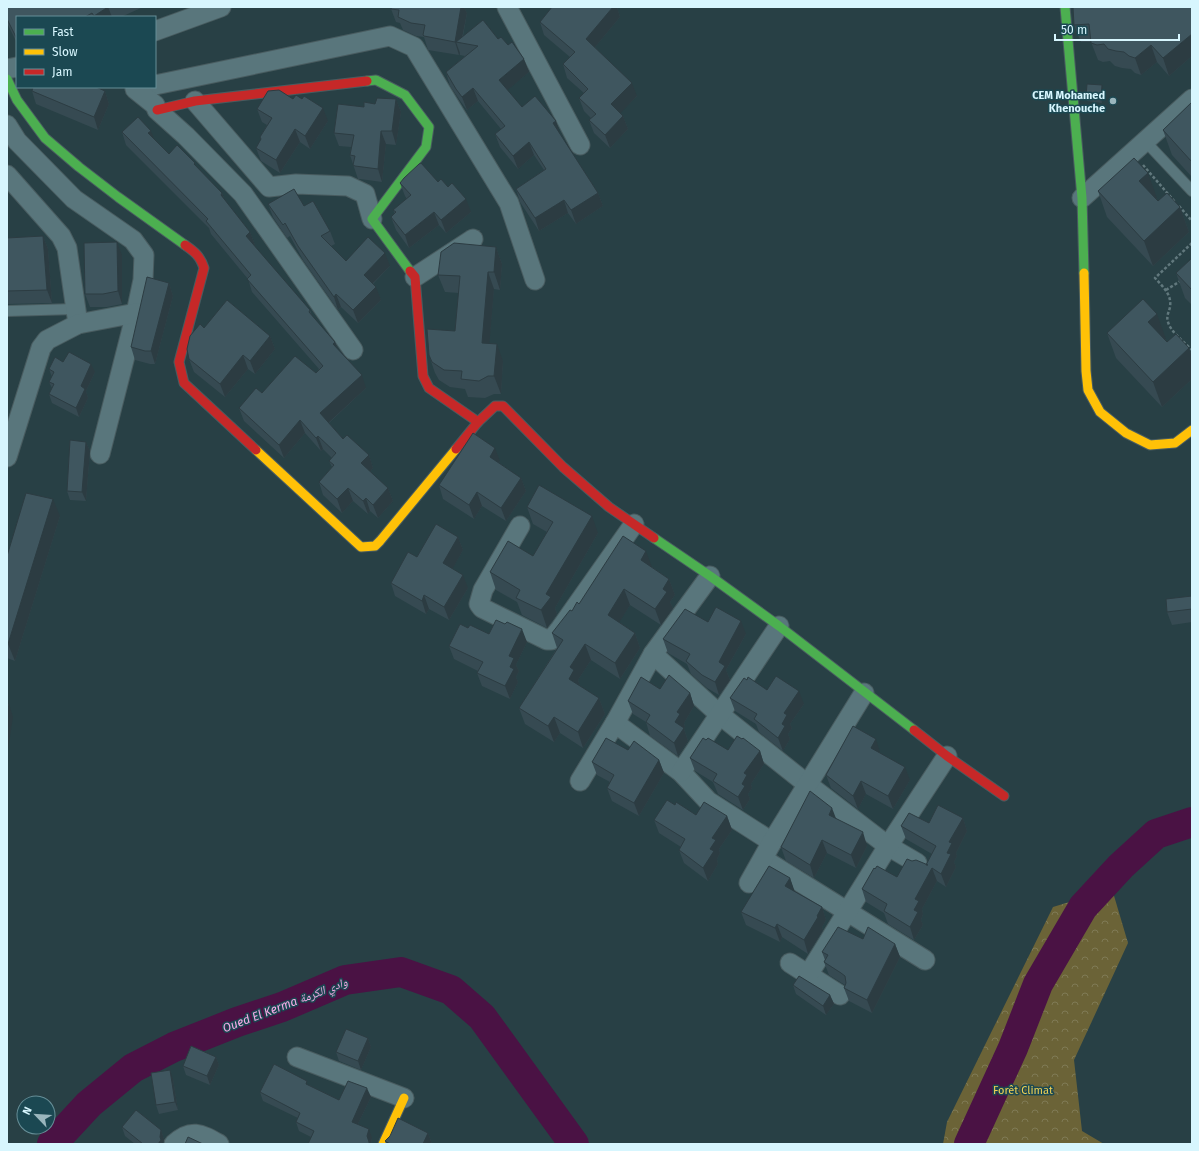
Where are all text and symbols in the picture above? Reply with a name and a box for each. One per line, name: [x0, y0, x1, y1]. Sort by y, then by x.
legend: [16, 16, 156, 88]
scale bar: [1055, 16, 1179, 42]
text: 50 m: [1061, 23, 1087, 37]
text: Fast: [52, 25, 74, 39]
text: Slow: [52, 45, 78, 59]
text: Jam: [52, 65, 72, 79]
place label: CEM Mohamed Khenouche: [1032, 89, 1105, 115]
marker: CEM Mohamed Khenouche: [1108, 96, 1118, 106]
water label: Oued El Kerma وادي الكرمة: [221, 975, 351, 1038]
park label: Forêt Climat: [993, 1084, 1053, 1097]
north arrow: [16, 1095, 56, 1135]
text: N: [20, 1105, 35, 1117]

